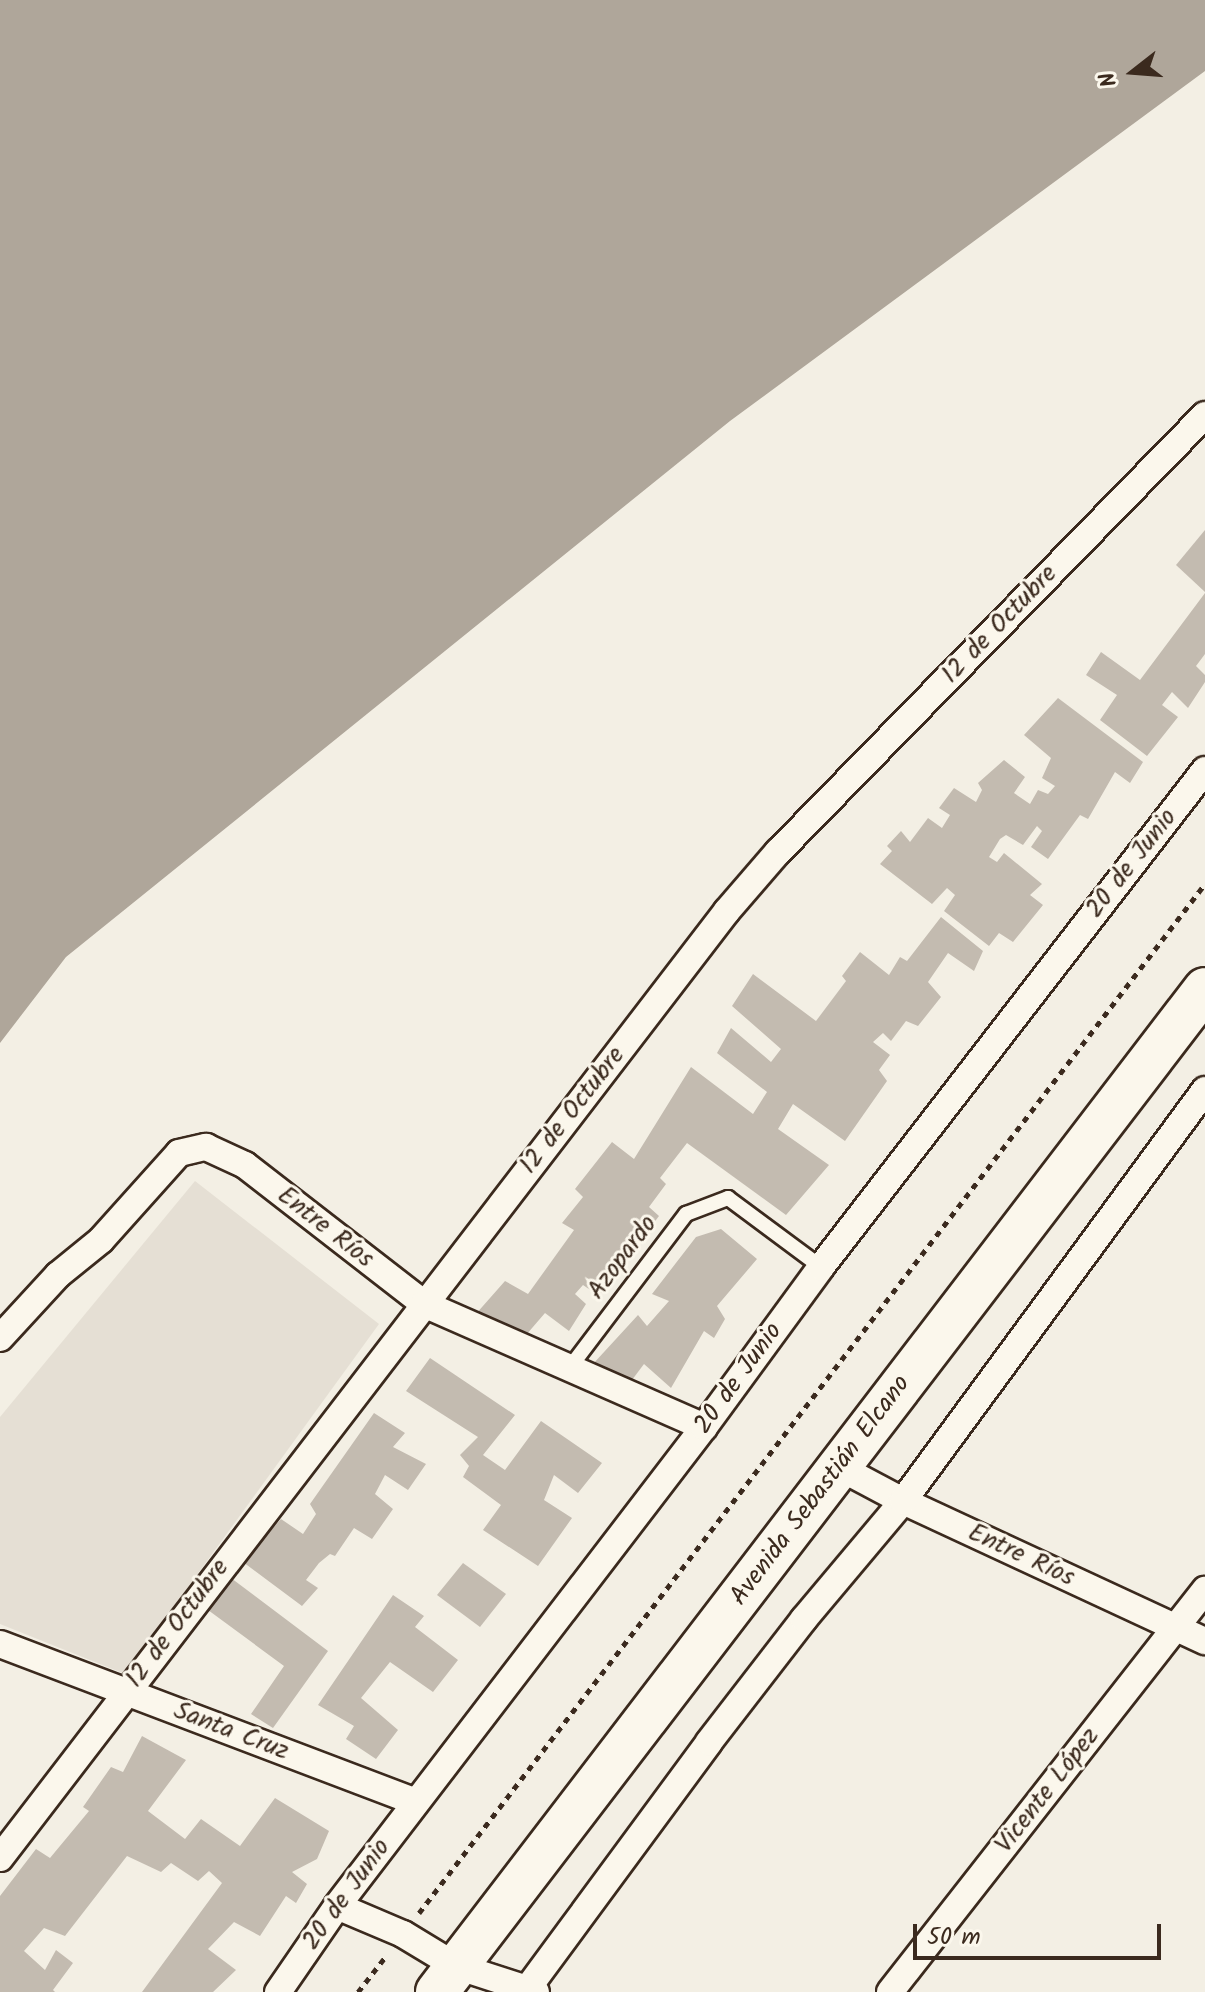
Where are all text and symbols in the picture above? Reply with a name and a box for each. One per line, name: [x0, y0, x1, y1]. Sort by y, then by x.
north arrow: [1093, 32, 1173, 112]
text: N: [1091, 67, 1128, 91]
street label: 12 de Octubre: [936, 559, 1064, 691]
street label: 20 de Junio: [1080, 803, 1184, 925]
street label: 12 de Octubre: [514, 1041, 632, 1181]
street label: Entre Ríos: [270, 1181, 380, 1275]
street label: Azopardo: [581, 1210, 665, 1306]
street label: 20 de Junio: [688, 1317, 790, 1441]
street label: Avenida Sebastián Elcano: [724, 1370, 918, 1612]
street label: Entre Ríos: [963, 1518, 1079, 1594]
street label: 12 de Octubre: [120, 1554, 236, 1694]
street label: Santa Cruz: [169, 1696, 293, 1768]
street label: Vicente López: [989, 1722, 1107, 1860]
street label: 20 de Junio: [296, 1833, 398, 1957]
scale bar: [917, 1908, 1165, 1958]
text: 50 m: [927, 1918, 981, 1957]

